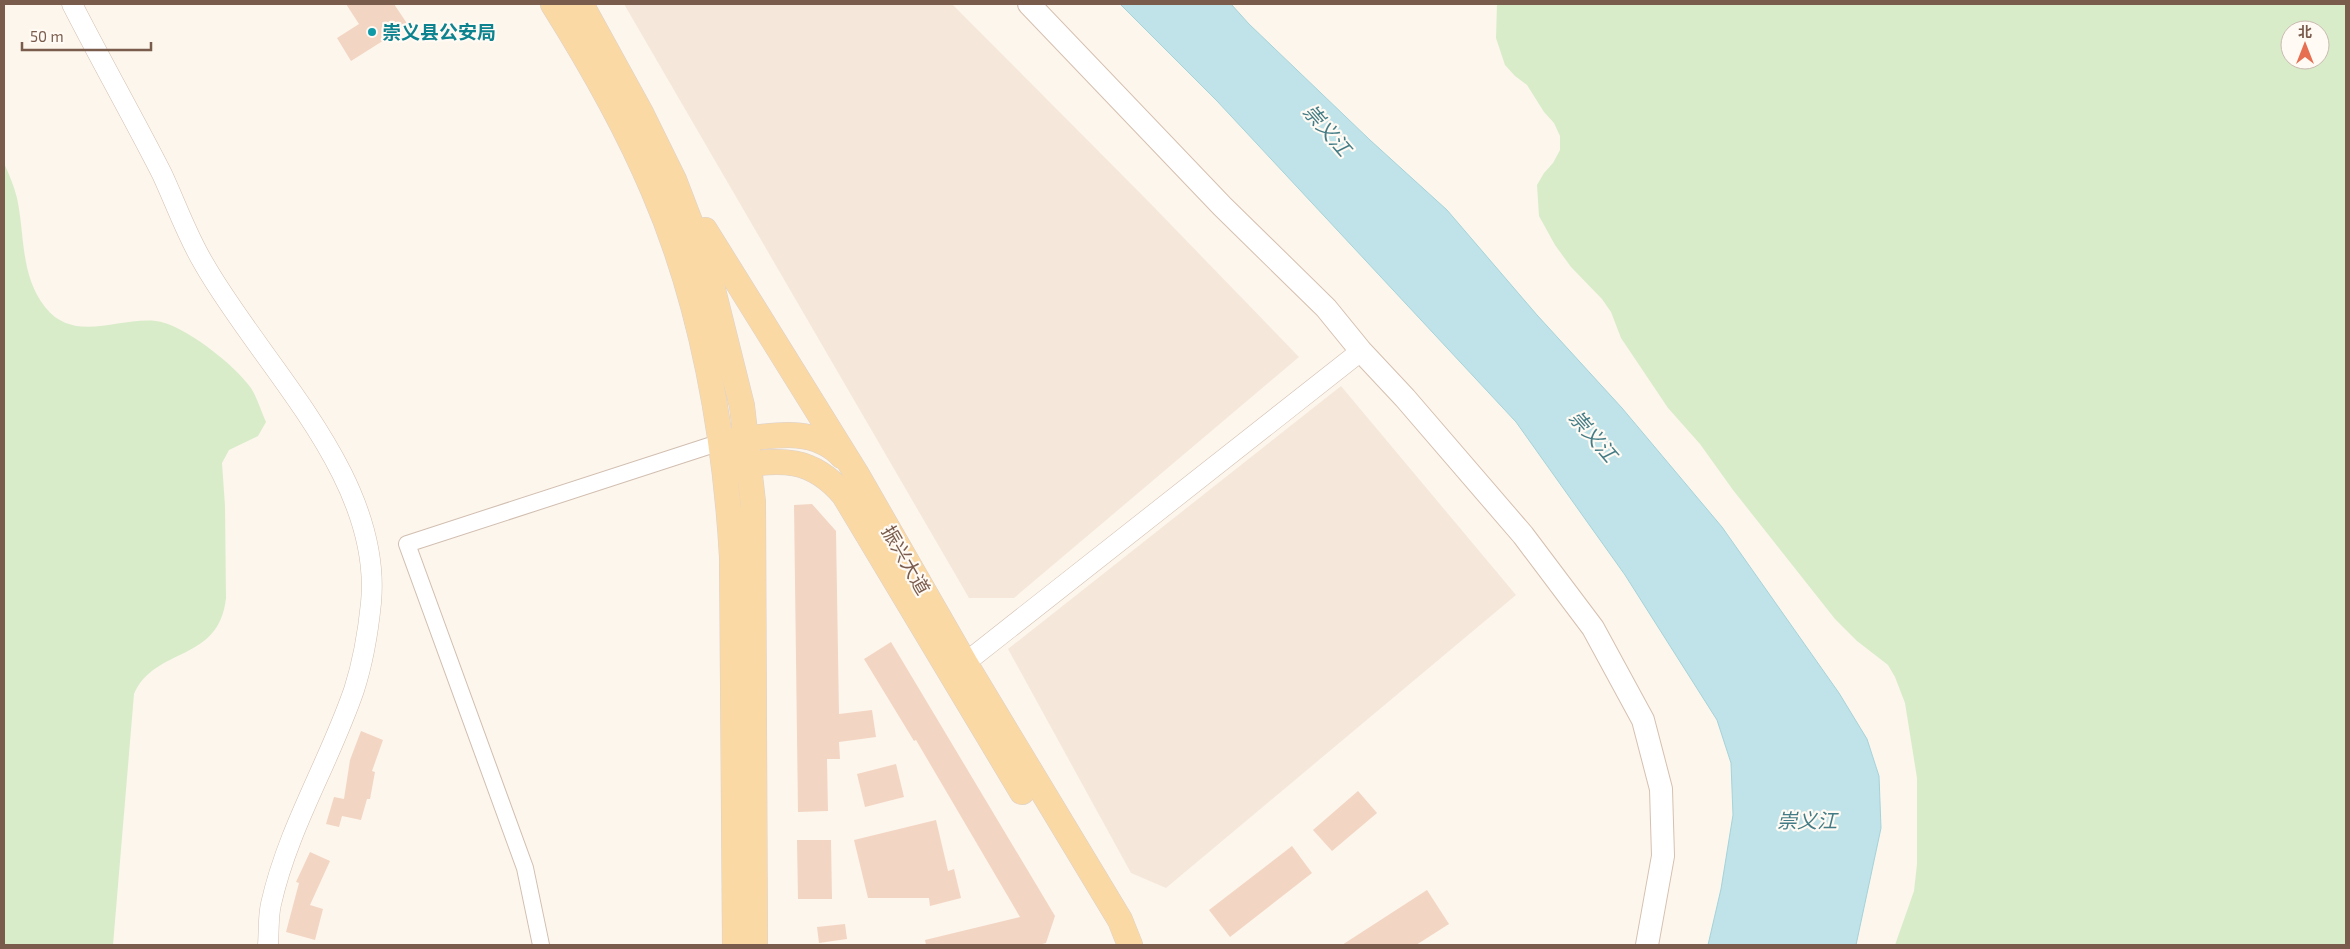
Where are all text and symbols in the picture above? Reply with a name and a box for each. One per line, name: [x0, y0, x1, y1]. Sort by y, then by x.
scale bar: [22, 20, 151, 52]
place label: 崇义县公安局: [382, 20, 496, 43]
north arrow: [2280, 20, 2330, 70]
text: 北: [2298, 23, 2312, 40]
marker: 崇义县公安局: [366, 26, 378, 38]
text: 50 m: [30, 27, 64, 45]
water label: 崇义江: [1299, 99, 1358, 161]
water label: 崇义江: [1565, 405, 1624, 467]
street label: 振兴大道: [877, 521, 935, 598]
water label: 崇义江: [1777, 808, 1839, 832]

